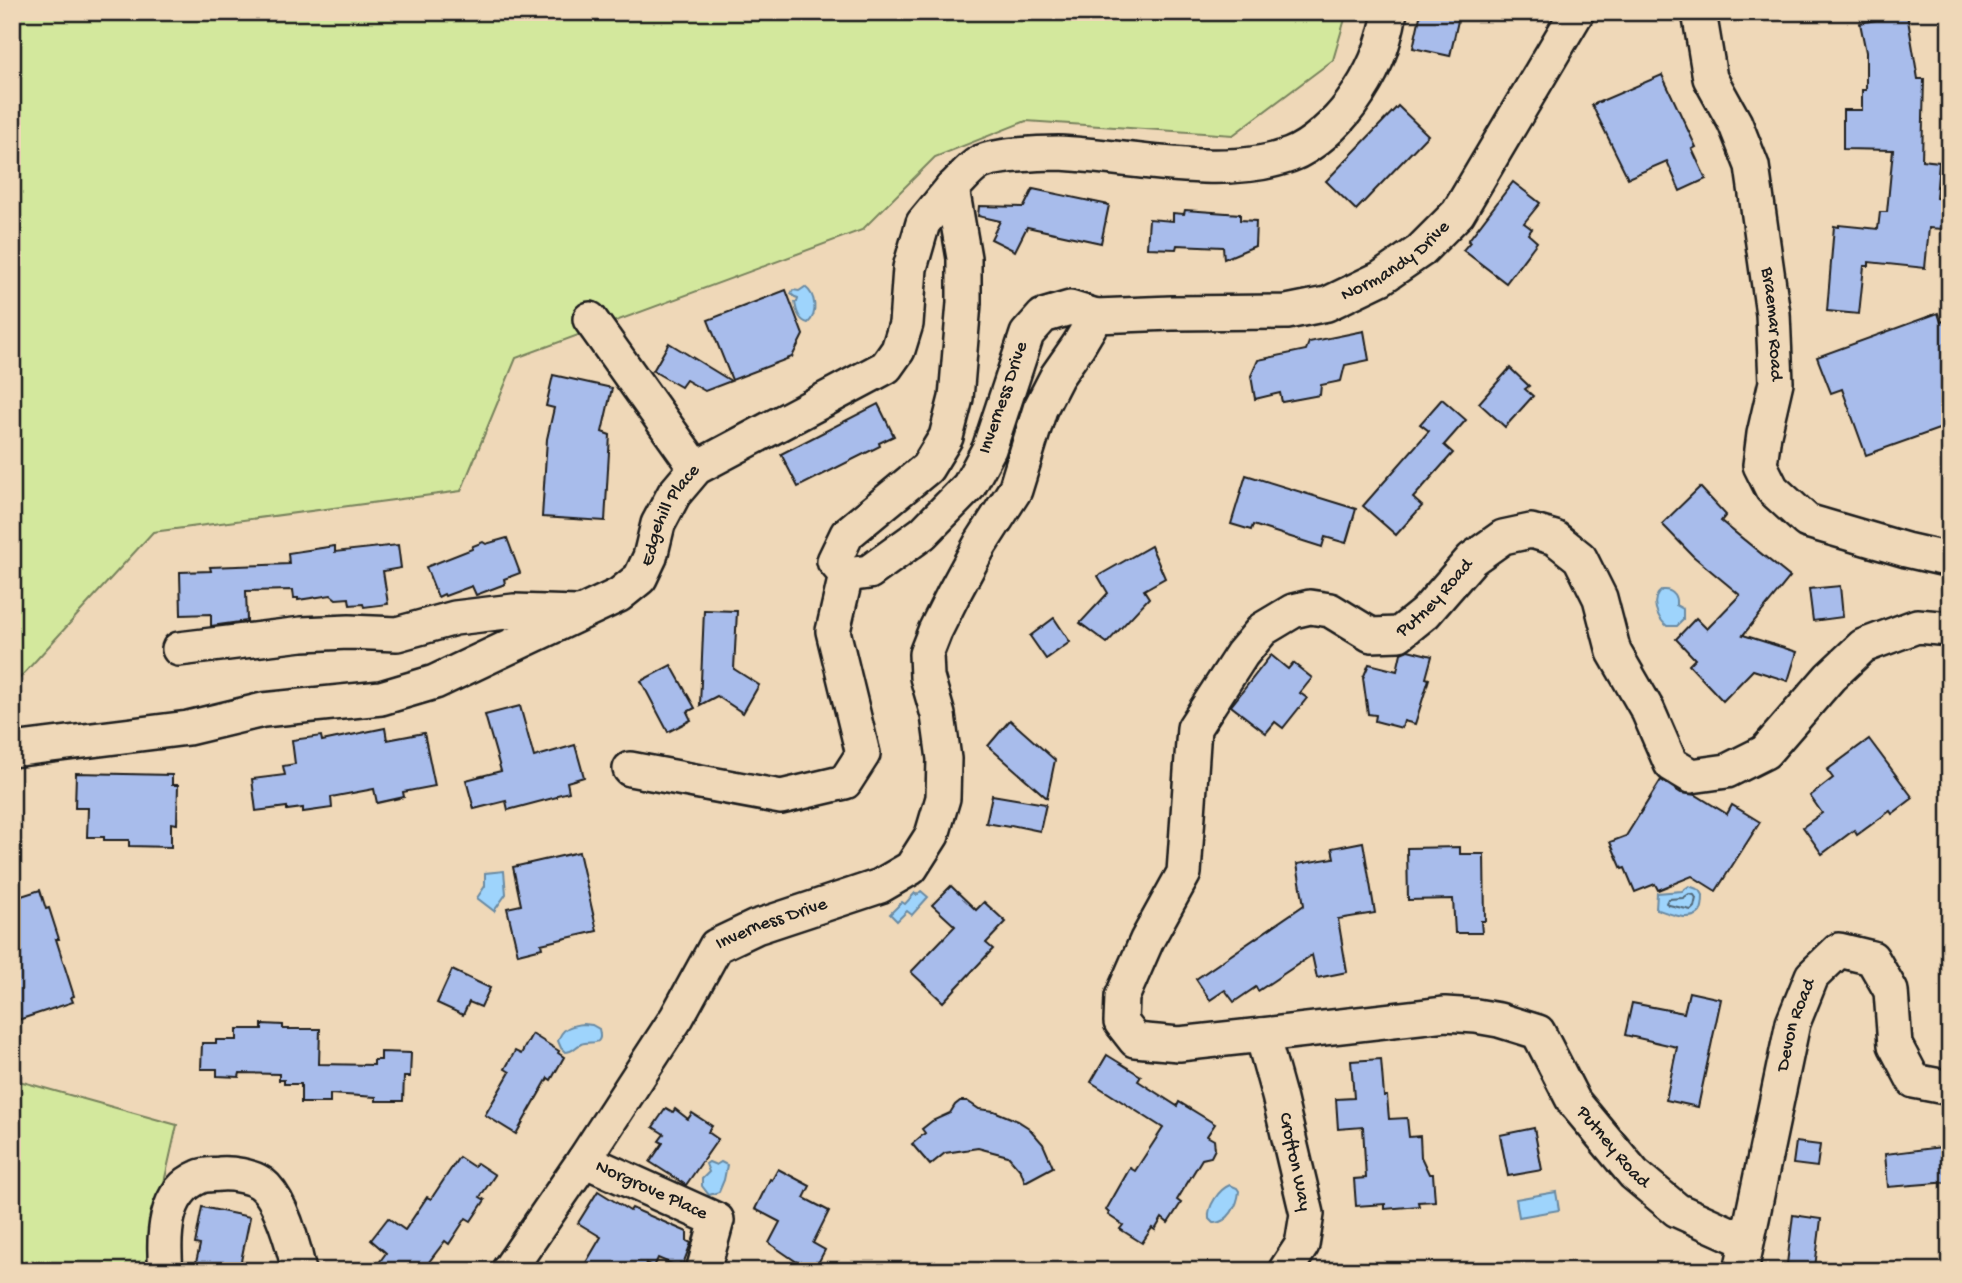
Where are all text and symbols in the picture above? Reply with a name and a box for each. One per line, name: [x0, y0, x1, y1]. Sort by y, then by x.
street label: Normandy Drive: [1337, 216, 1455, 307]
street label: Braemar Road: [1755, 265, 1788, 383]
street label: Inverness Drive: [974, 339, 1034, 457]
street label: Edgehill Place: [636, 460, 705, 570]
street label: Putney Road: [1391, 553, 1480, 644]
street label: Inverness Drive: [712, 893, 830, 956]
street label: Devon Road: [1771, 974, 1822, 1075]
street label: Putney Road: [1570, 1101, 1656, 1195]
street label: Crofton Way: [1272, 1111, 1316, 1214]
street label: Norgrove Place: [592, 1155, 711, 1226]

